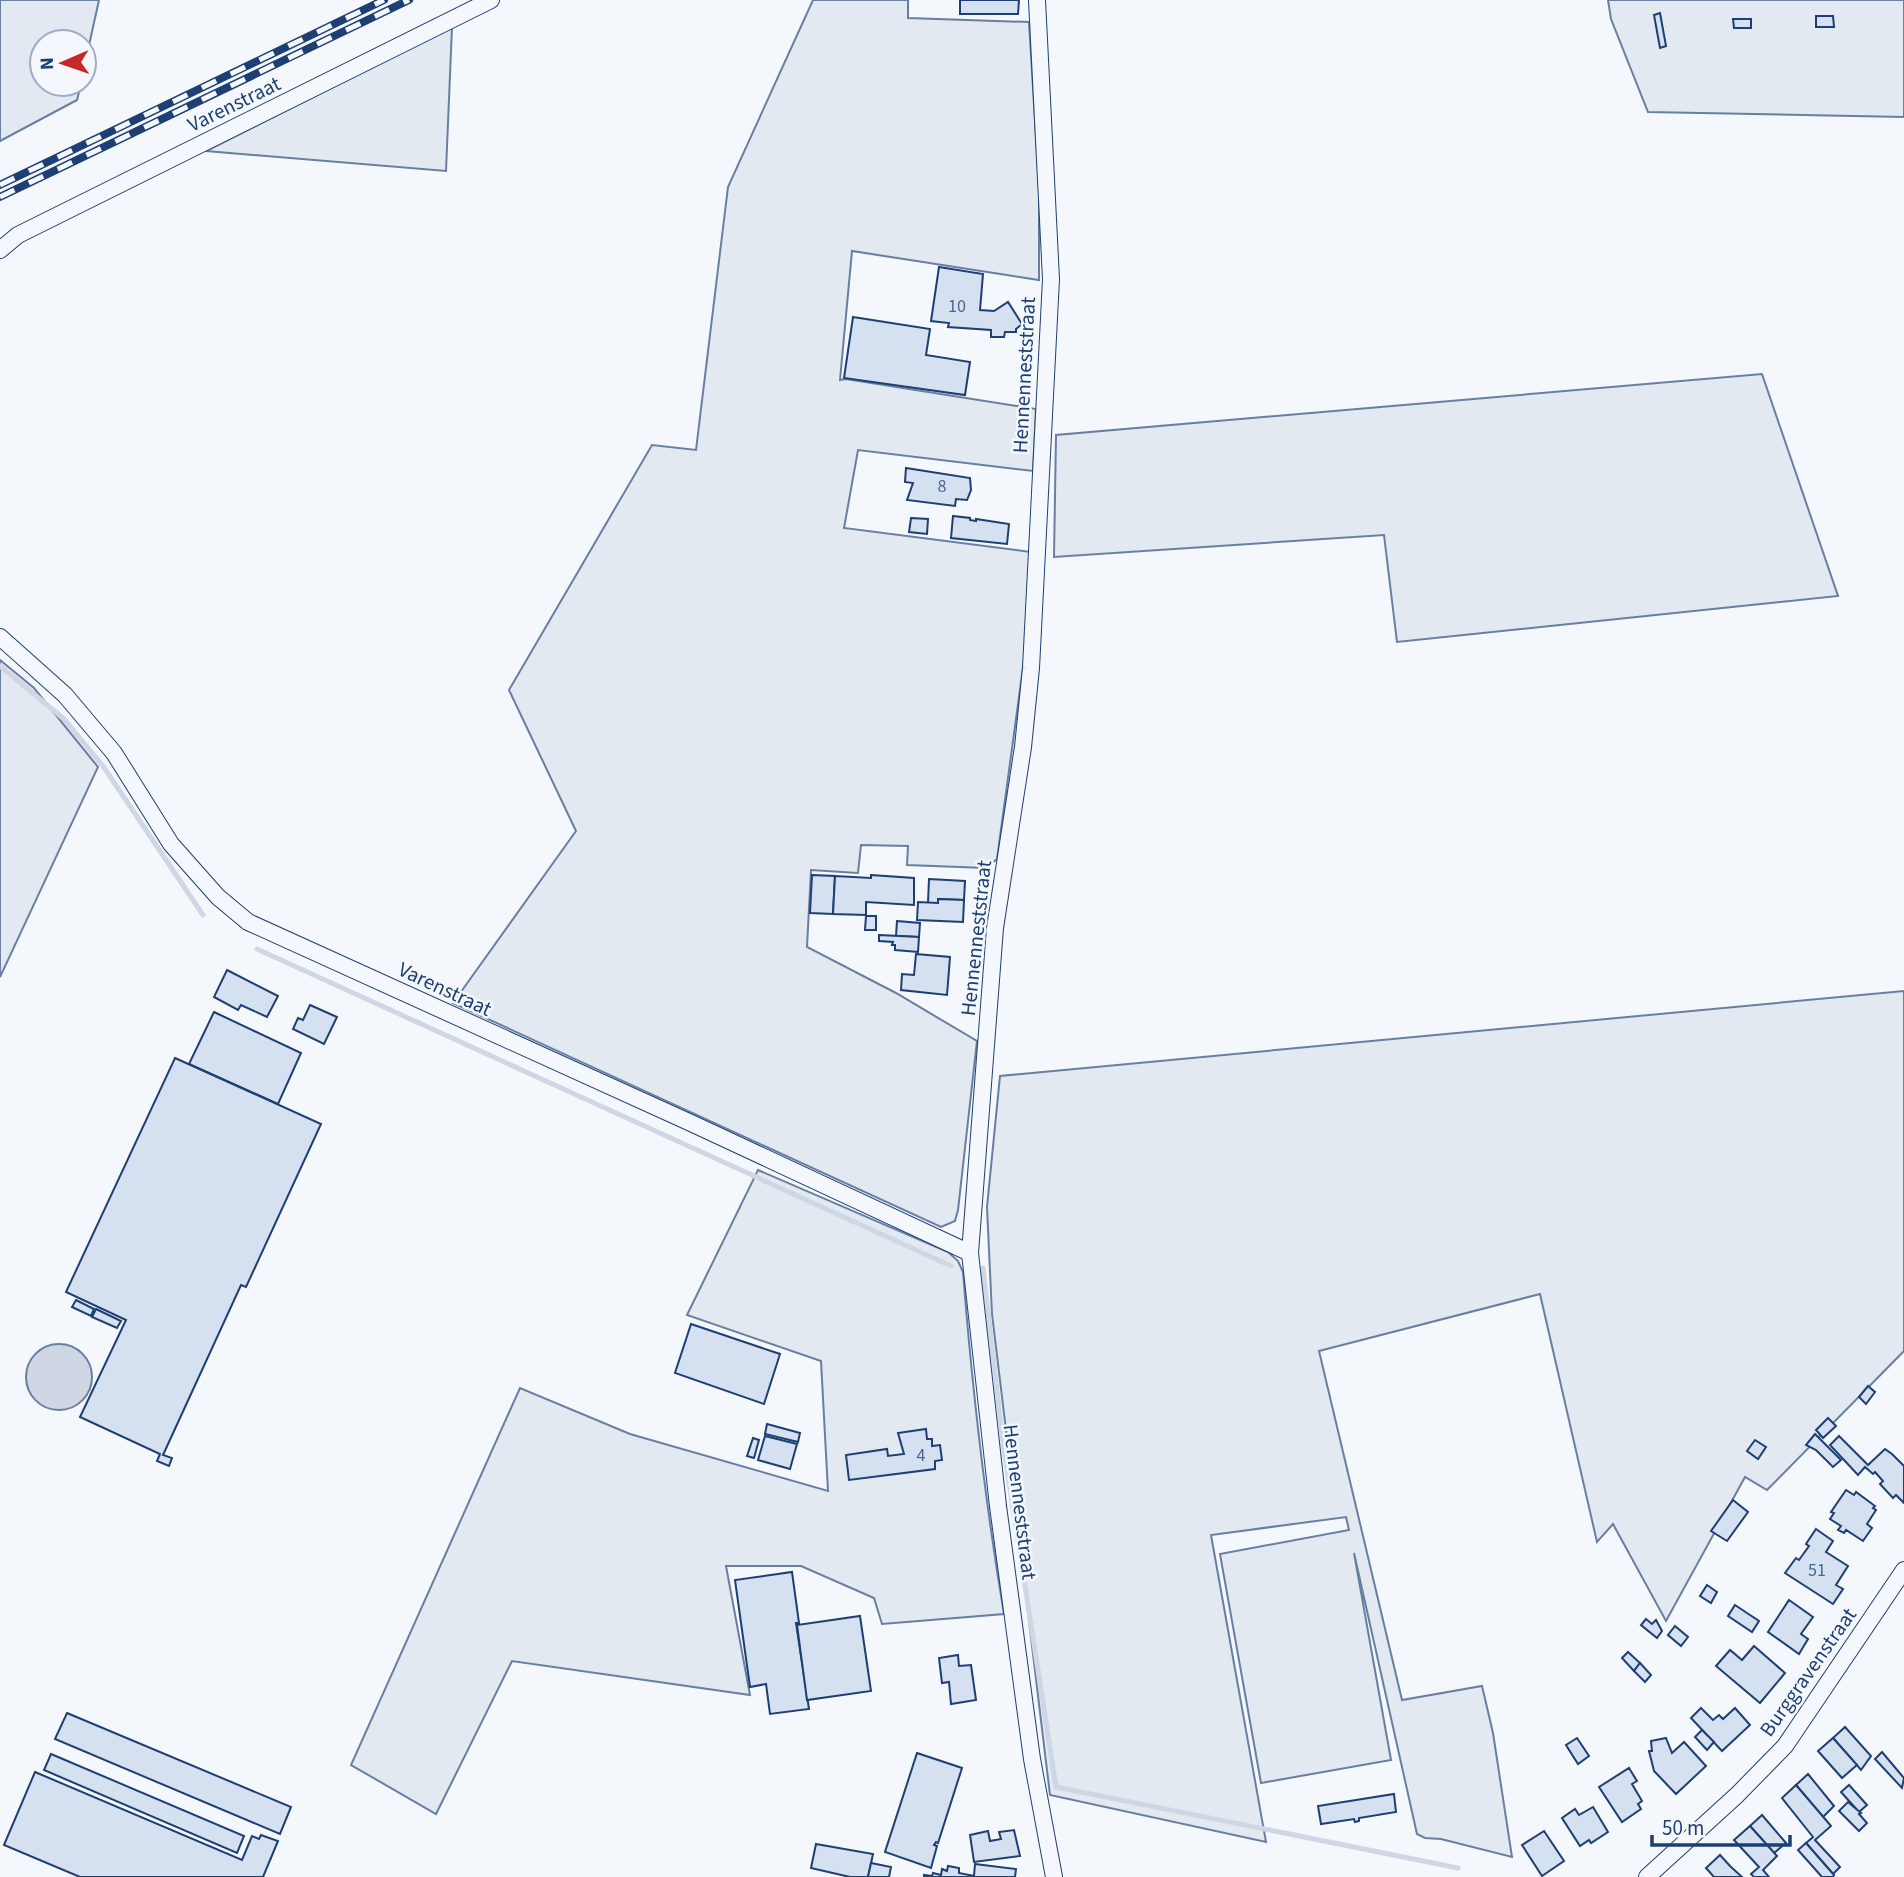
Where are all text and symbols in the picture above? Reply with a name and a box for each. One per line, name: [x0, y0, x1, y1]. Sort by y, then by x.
north arrow: [28, 28, 98, 98]
text: N: [34, 57, 61, 70]
street label: Varenstraat: [182, 69, 286, 139]
house number: 10: [948, 294, 966, 319]
street label: Hennenneststraat: [1005, 296, 1043, 454]
house number: 8: [938, 474, 947, 499]
street label: Hennenneststraat: [953, 859, 999, 1017]
street label: Varenstraat: [393, 954, 497, 1024]
street label: Hennenneststraat: [996, 1423, 1044, 1581]
house number: 4: [917, 1443, 926, 1468]
house number: 51: [1808, 1558, 1826, 1583]
street label: Burggravenstraat: [1752, 1601, 1864, 1743]
scale bar: [1652, 1804, 1790, 1848]
text: 50 m: [1662, 1813, 1704, 1843]

